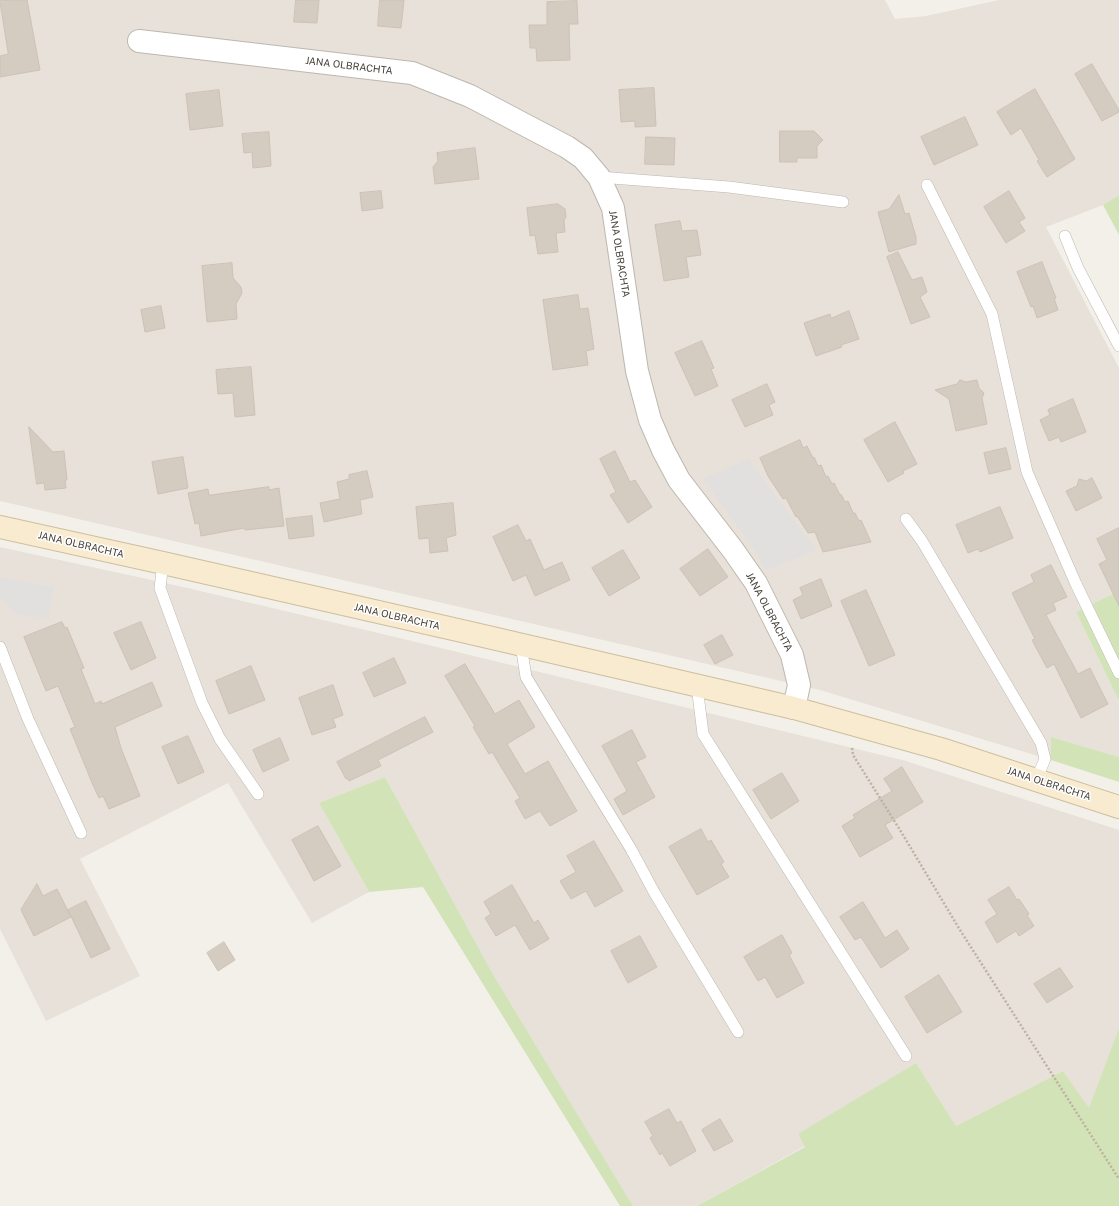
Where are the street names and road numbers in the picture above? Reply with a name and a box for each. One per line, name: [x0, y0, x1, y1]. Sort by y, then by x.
street label: JANA OLBRACHTA: [305, 55, 393, 77]
street label: JANA OLBRACHTA: [606, 210, 632, 298]
street label: JANA OLBRACHTA: [37, 529, 125, 561]
street label: JANA OLBRACHTA: [743, 570, 795, 654]
street label: JANA OLBRACHTA: [353, 601, 441, 633]
street label: JANA OLBRACHTA: [1005, 765, 1093, 803]

